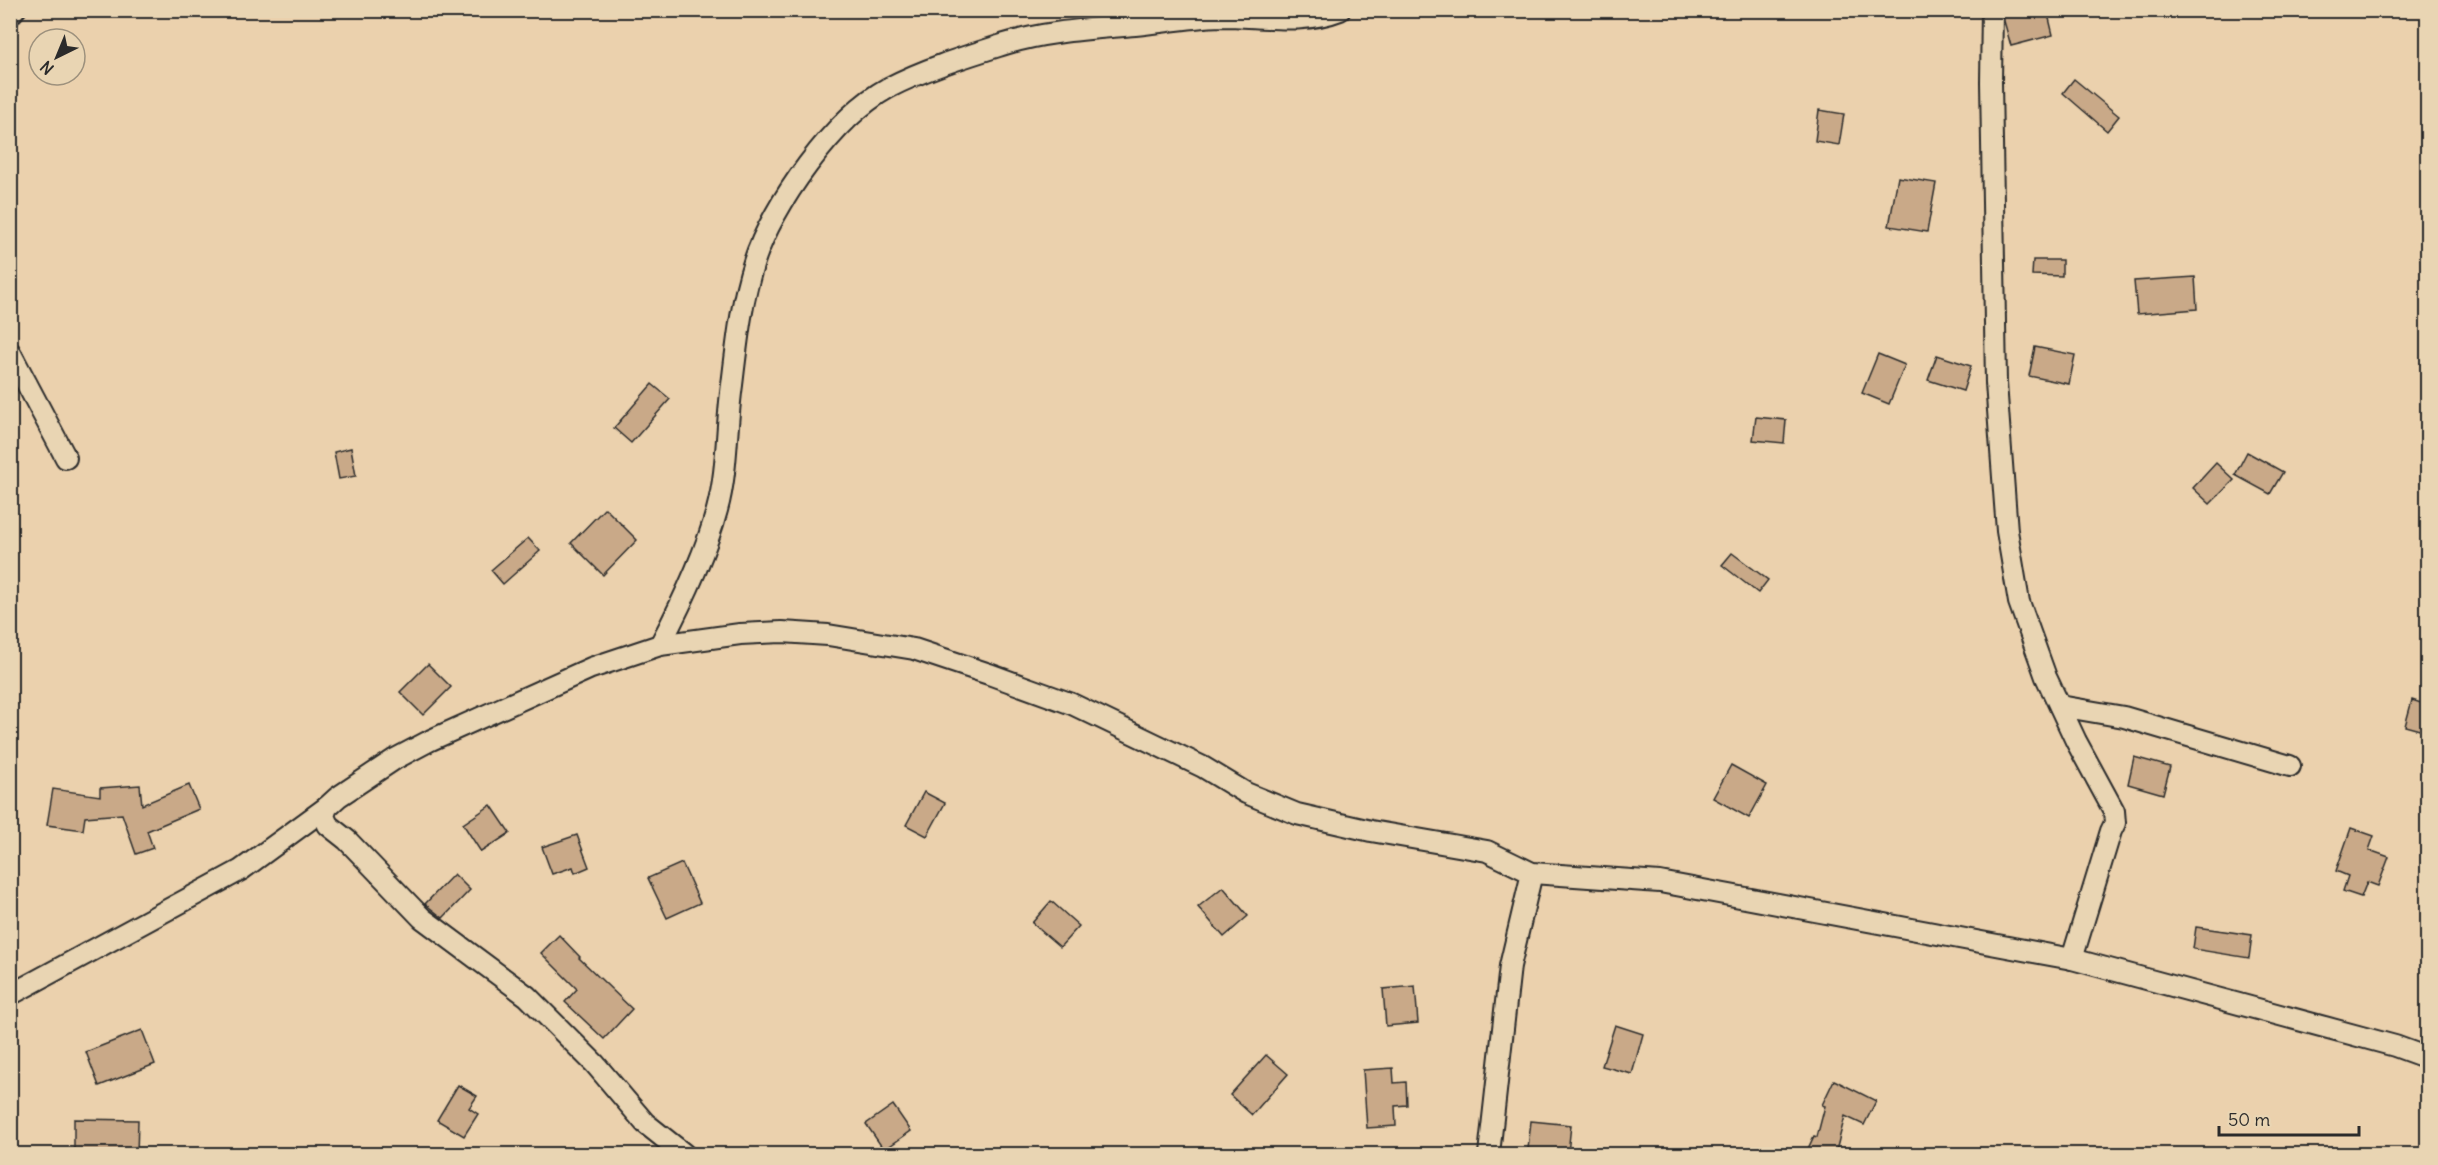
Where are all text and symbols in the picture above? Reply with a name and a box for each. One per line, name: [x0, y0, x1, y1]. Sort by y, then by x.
north arrow: [27, 27, 87, 87]
text: N: [36, 57, 58, 79]
scale bar: [2219, 1099, 2358, 1137]
text: 50 m: [2228, 1108, 2270, 1131]

